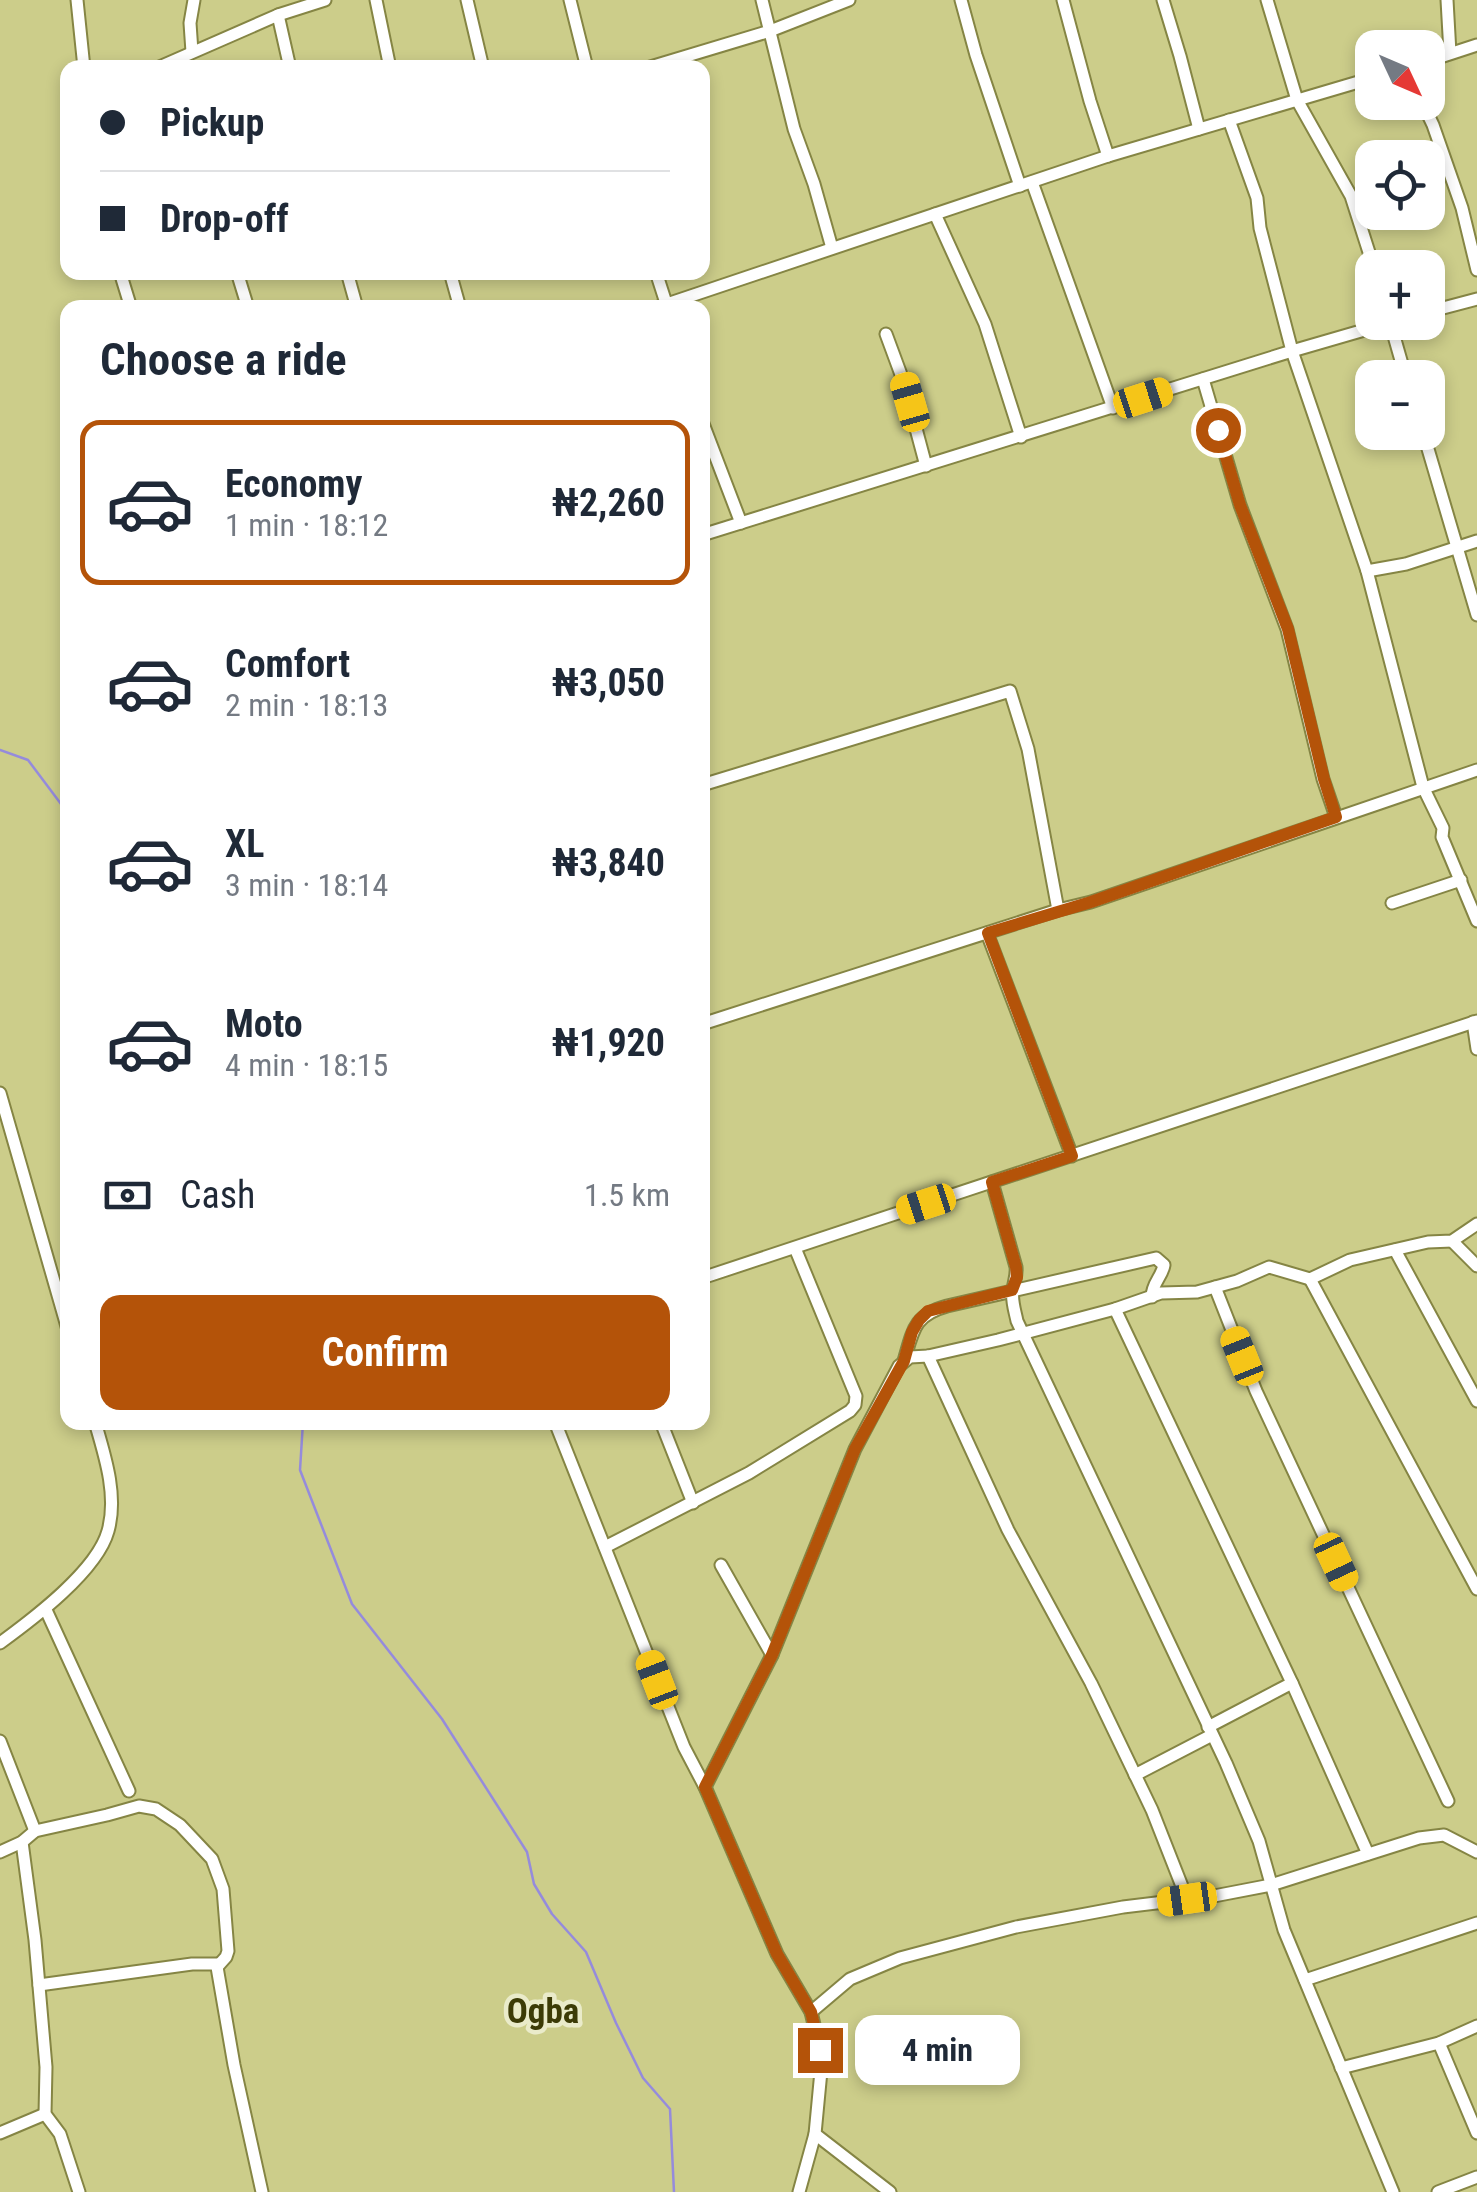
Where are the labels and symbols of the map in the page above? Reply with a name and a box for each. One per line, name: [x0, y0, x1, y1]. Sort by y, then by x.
north arrow: [1355, 30, 1445, 120]
car: [887, 369, 933, 435]
car: [1110, 374, 1176, 422]
route start: [1196, 408, 1241, 453]
car: [893, 1180, 959, 1228]
car: [1217, 1323, 1267, 1389]
car: [1310, 1528, 1362, 1596]
car: [632, 1647, 682, 1713]
car: [1155, 1880, 1219, 1918]
district label: Ogba: [507, 1991, 579, 2032]
callout: 4 min: [855, 2015, 1020, 2085]
route end: [798, 2028, 843, 2073]

